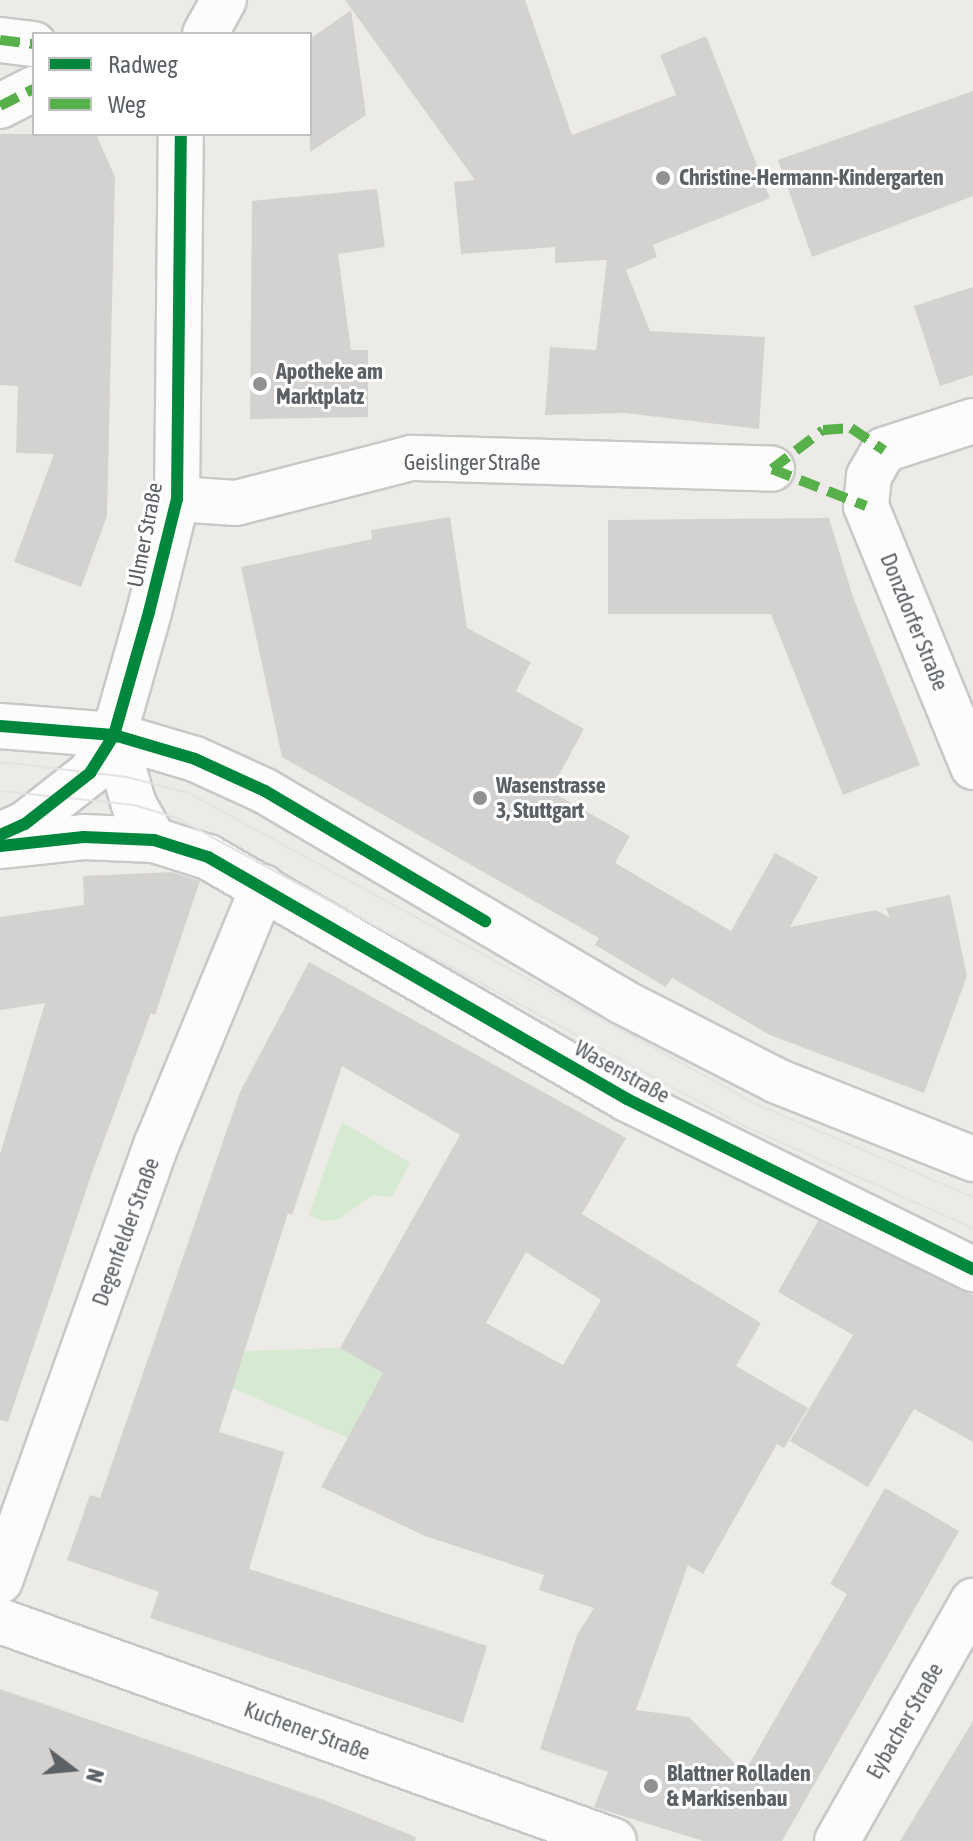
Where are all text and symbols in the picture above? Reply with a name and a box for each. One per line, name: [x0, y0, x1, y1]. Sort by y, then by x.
legend: [32, 32, 312, 136]
text: Radweg: [108, 51, 178, 78]
text: Weg: [108, 91, 146, 118]
place label: Christine-Hermann-Kindergarten: [679, 165, 944, 191]
marker: Christine-Hermann-Kindergarten: [654, 169, 672, 187]
place label: Apotheke am Marktplatz: [276, 358, 383, 410]
marker: Apotheke am Marktplatz: [251, 375, 269, 393]
street label: Geislinger Straße: [404, 450, 540, 476]
street label: Ulmer Straße: [122, 480, 168, 590]
street label: Donzdorfer Straße: [874, 549, 954, 695]
place label: Wasenstrasse 3, Stuttgart: [496, 772, 606, 824]
marker: Wasenstrasse 3, Stuttgart: [471, 789, 489, 807]
street label: Wasenstraße: [570, 1035, 674, 1109]
street label: Degenfelder Straße: [87, 1154, 165, 1310]
street label: Eybacher Straße: [861, 1658, 949, 1784]
street label: Kuchener Straße: [240, 1696, 374, 1766]
north arrow: [32, 1729, 112, 1809]
place label: Blattner Rolladen & Markisenbau: [667, 1760, 811, 1812]
text: N: [81, 1766, 109, 1785]
marker: Blattner Rolladen & Markisenbau: [642, 1777, 660, 1795]

